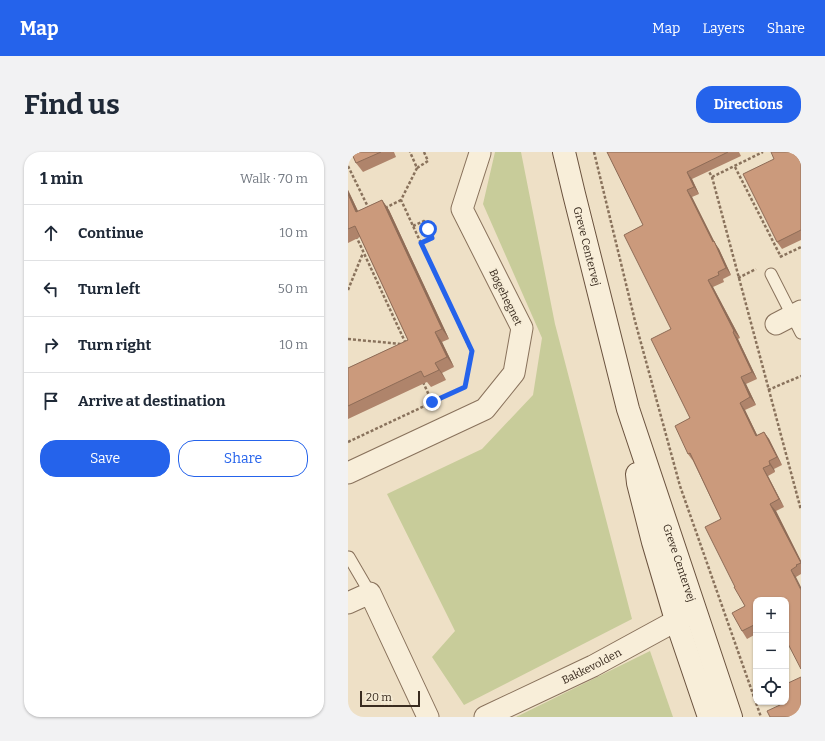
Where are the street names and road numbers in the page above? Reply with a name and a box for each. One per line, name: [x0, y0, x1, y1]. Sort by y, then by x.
street label: Greve Centervej: [570, 205, 603, 287]
street label: Bøgehegnet: [486, 267, 525, 328]
street label: Greve Centervej: [660, 522, 698, 604]
street label: Bakkevolden: [560, 646, 624, 687]

